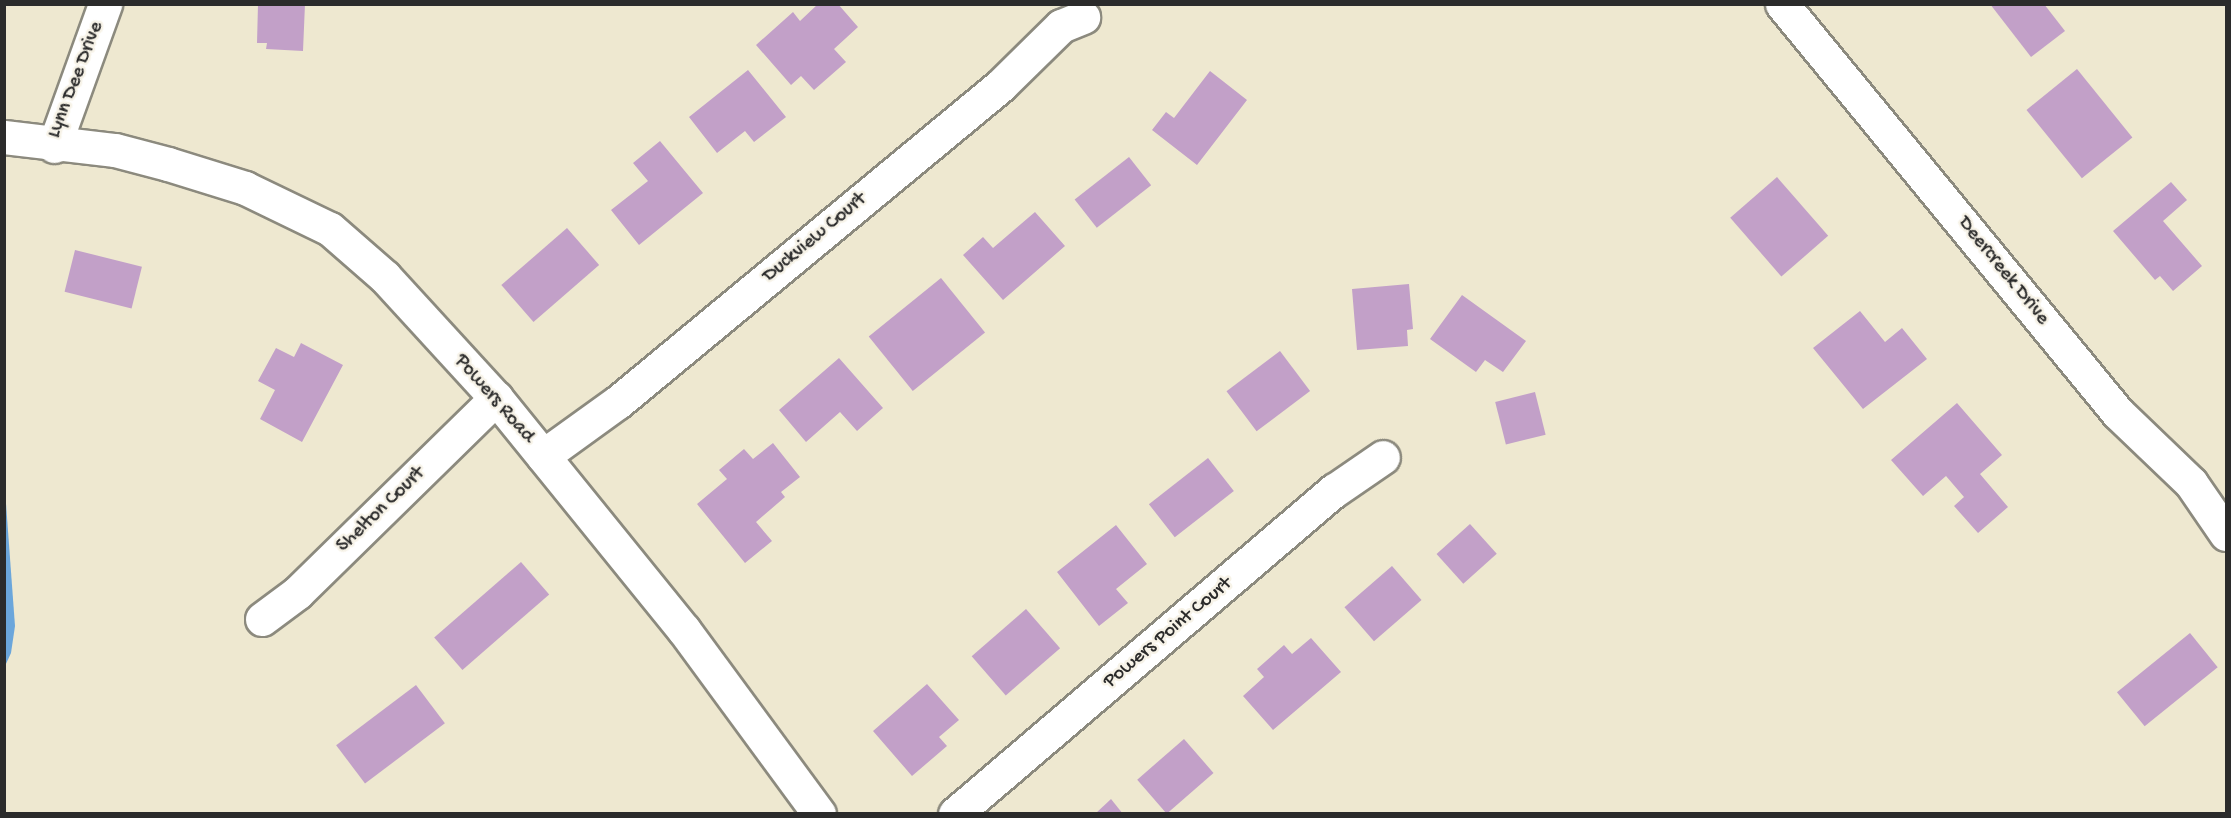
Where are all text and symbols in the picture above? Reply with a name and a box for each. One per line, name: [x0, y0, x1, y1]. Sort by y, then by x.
street label: Lynn Dee Drive: [43, 18, 109, 142]
street label: Duckview Court: [758, 188, 872, 288]
street label: Deercreek Drive: [1952, 212, 2054, 330]
street label: Powers Road: [449, 350, 539, 448]
street label: Shelton Court: [332, 462, 430, 558]
street label: Powers Point Court: [1099, 572, 1237, 694]

